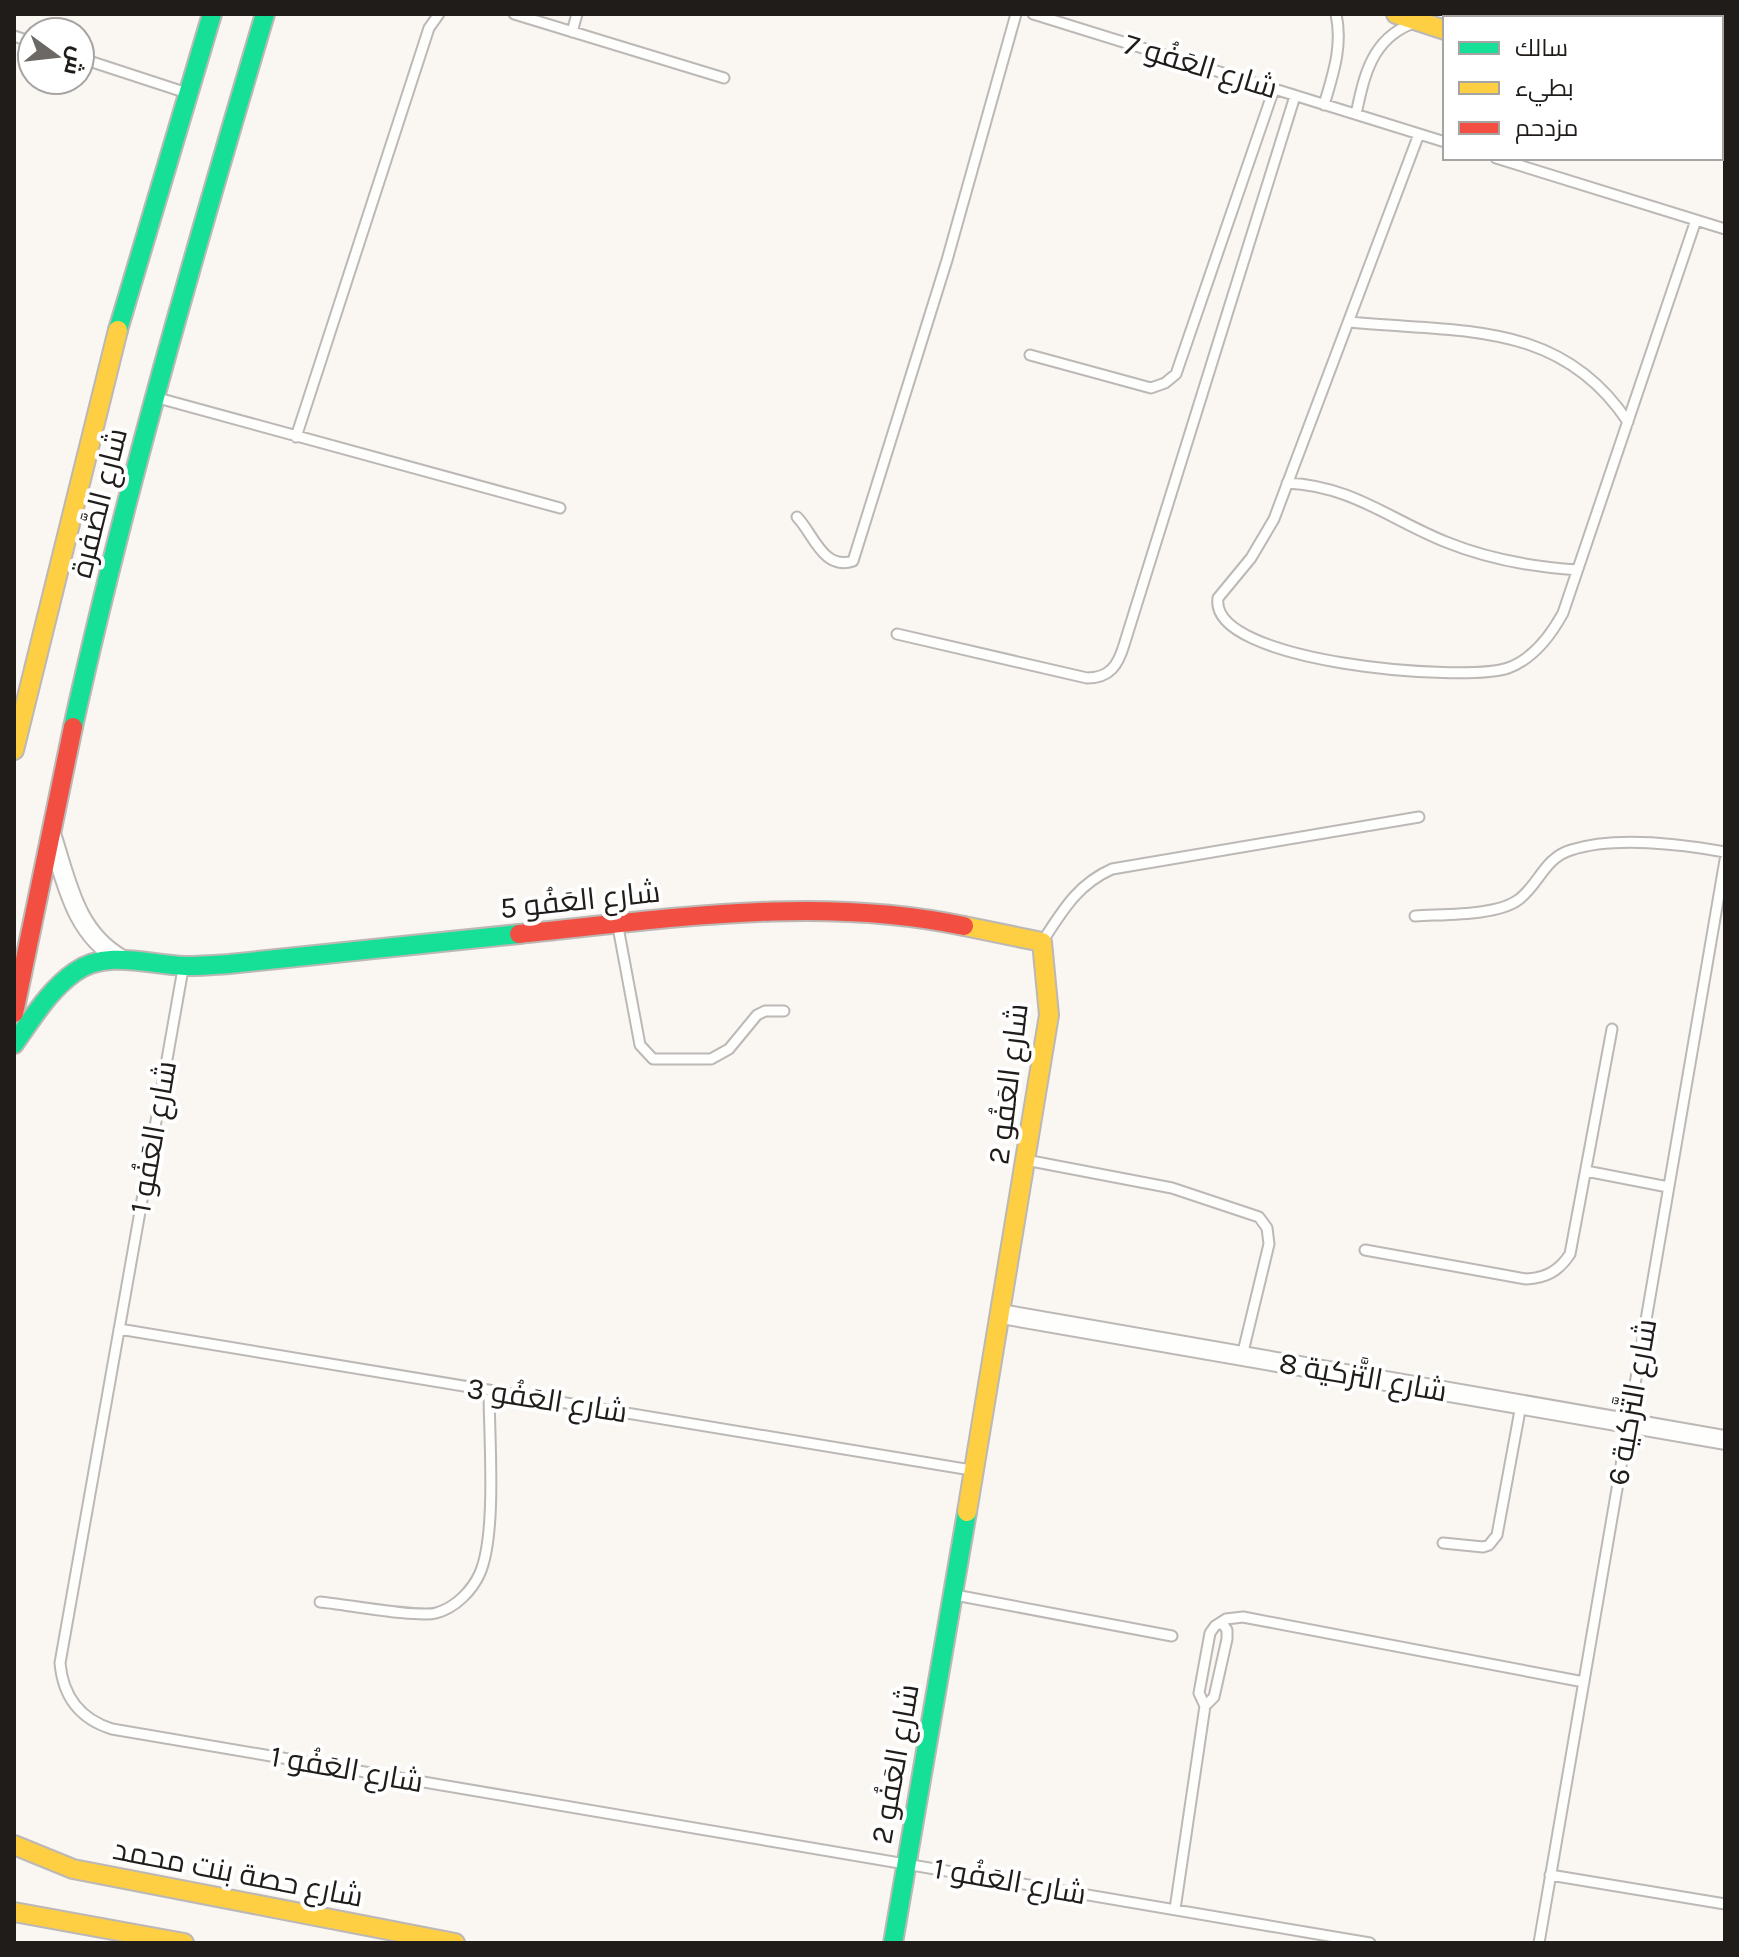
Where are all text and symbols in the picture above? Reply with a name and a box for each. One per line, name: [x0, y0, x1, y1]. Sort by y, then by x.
north arrow: [16, 16, 96, 96]
legend: [1443, 16, 1723, 160]
street label: شارع العَفُو 7: [1119, 26, 1282, 108]
text: سالك: [1515, 34, 1568, 62]
text: ش: [58, 44, 91, 78]
text: بطيء: [1515, 74, 1574, 107]
text: مزدحم: [1515, 114, 1578, 144]
street label: شارع الصَّفرة: [63, 424, 137, 582]
street label: شارع العَفُو 5: [498, 874, 662, 928]
street label: شارع العَفُو 2: [980, 1002, 1038, 1167]
street label: شارع العَفُو 1: [122, 1058, 186, 1216]
street label: شارع التَّزكية 6: [1598, 1316, 1666, 1488]
street label: شارع التَّزكية 8: [1276, 1343, 1450, 1411]
street label: شارع العَفُو 3: [464, 1370, 630, 1432]
street label: شارع العَفُو 2: [863, 1681, 929, 1847]
street label: شارع العَفُو 1: [268, 1738, 426, 1802]
street label: شارع حصة بنت محمد: [109, 1831, 366, 1917]
street label: شارع العَفُو 1: [931, 1850, 1089, 1914]

